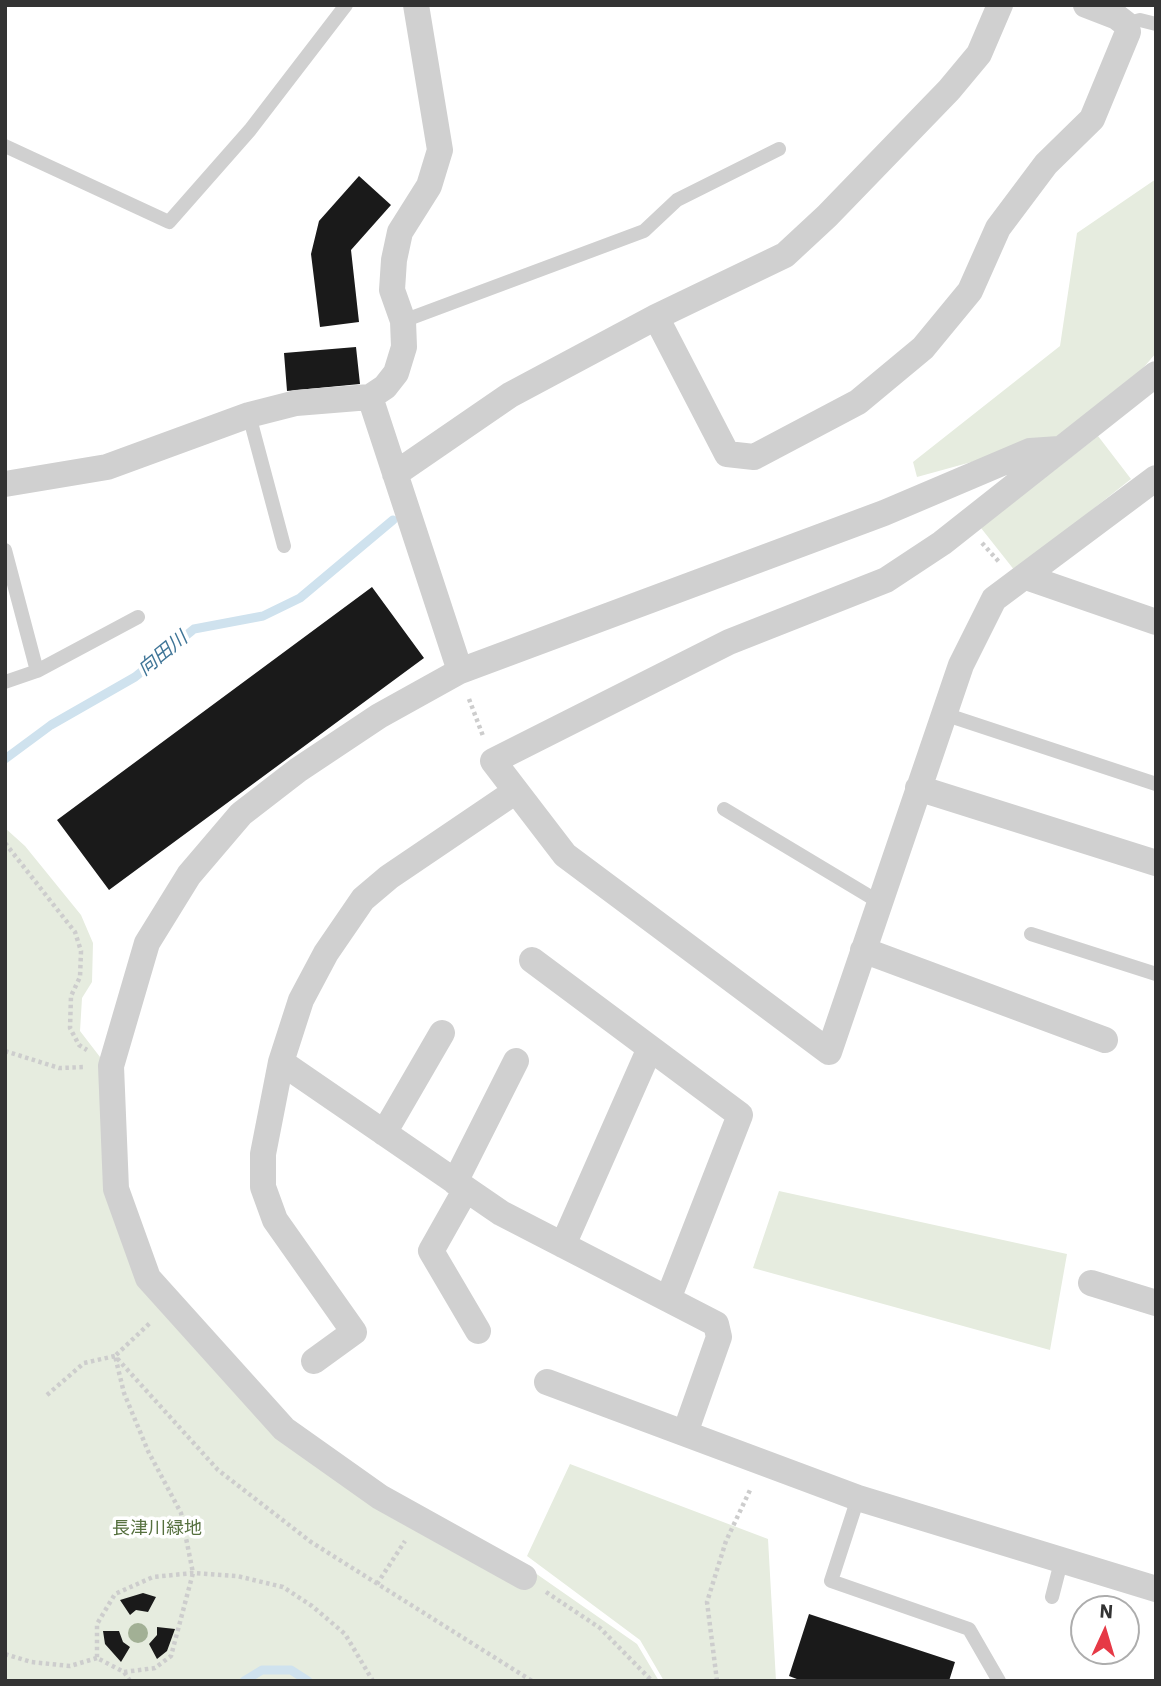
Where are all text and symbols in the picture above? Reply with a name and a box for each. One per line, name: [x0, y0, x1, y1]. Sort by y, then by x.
water label: 向田川: [134, 627, 192, 681]
park label: 長津川緑地: [112, 1518, 202, 1540]
north arrow: [1070, 1595, 1140, 1665]
text: N: [1099, 1599, 1114, 1623]

